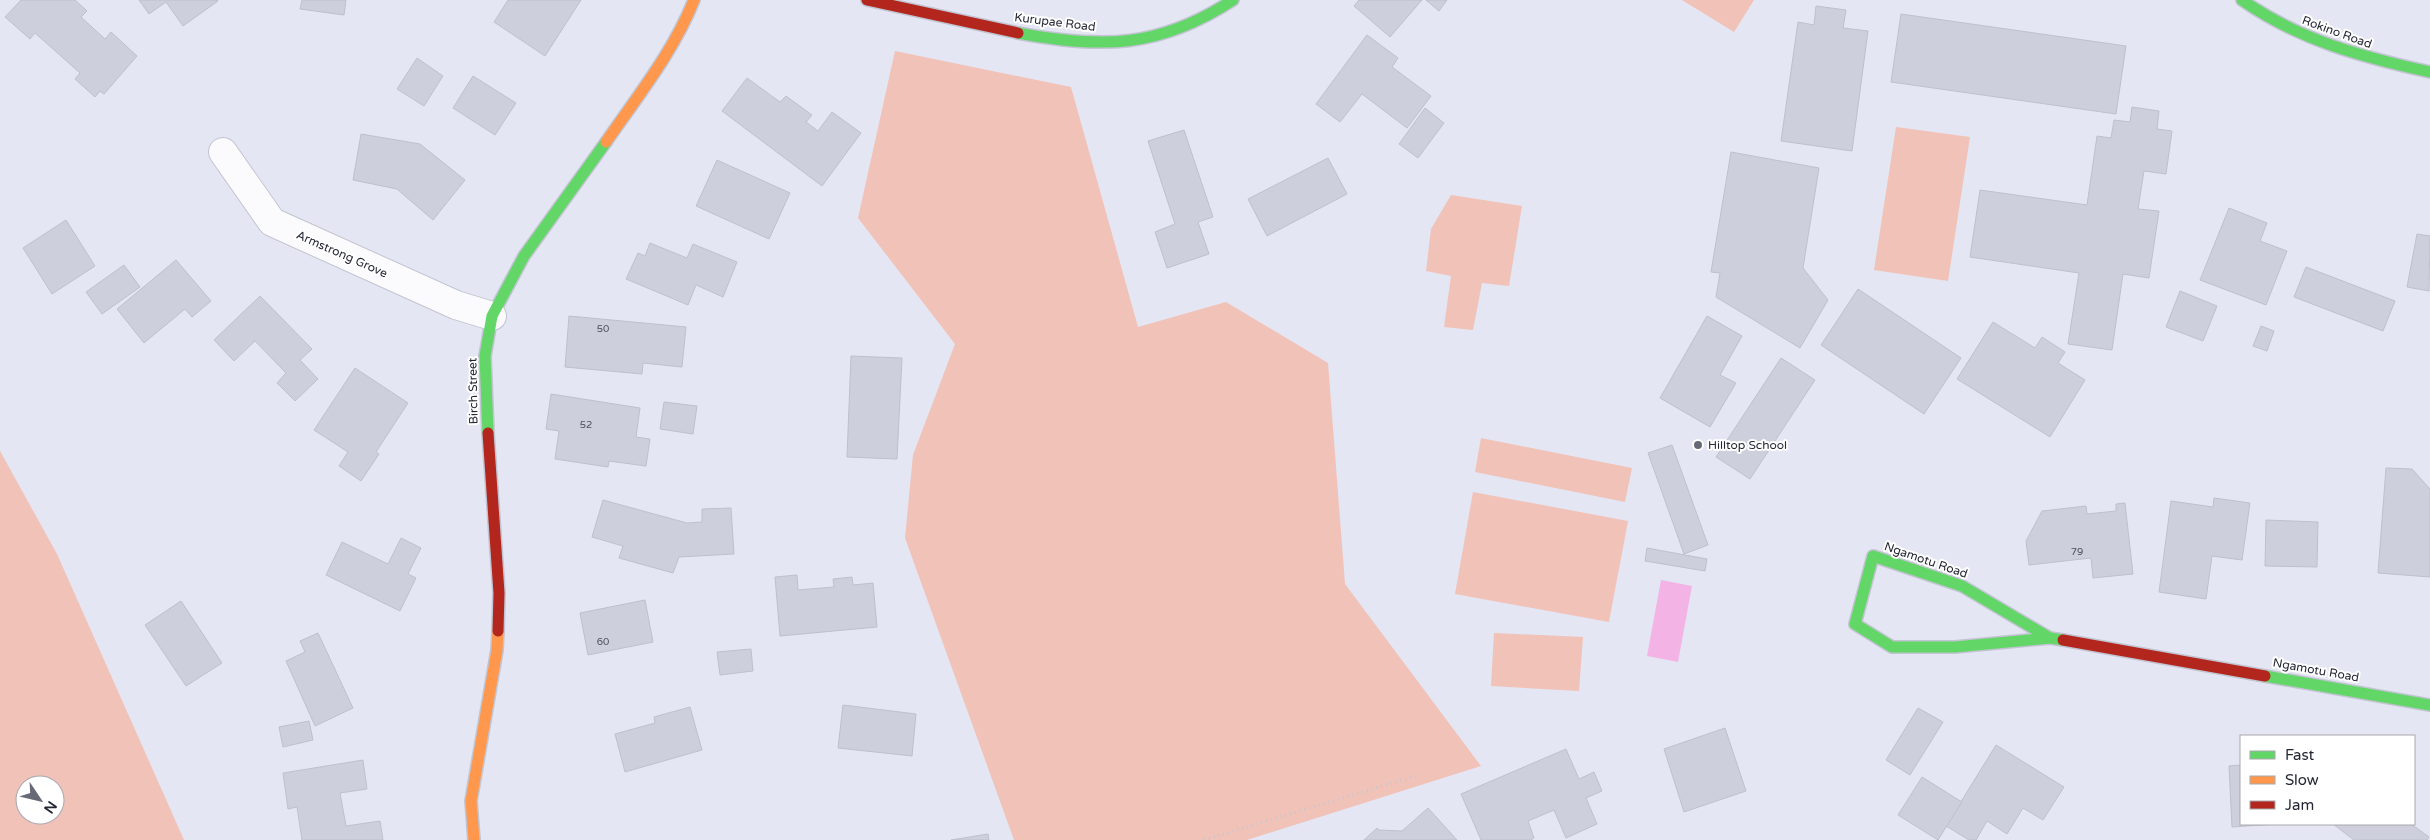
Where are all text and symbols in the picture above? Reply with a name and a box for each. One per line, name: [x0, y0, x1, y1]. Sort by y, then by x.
street label: Kurupae Road: [1014, 10, 1096, 34]
street label: Rokino Road: [2300, 13, 2374, 51]
street label: Armstrong Grove: [294, 228, 390, 280]
house number: 50: [597, 323, 609, 335]
street label: Birch Street: [465, 357, 481, 424]
house number: 52: [580, 419, 592, 431]
place label: Hilltop School: [1708, 438, 1787, 452]
marker: Hilltop School: [1692, 439, 1704, 451]
street label: Ngamotu Road: [1882, 539, 1970, 581]
house number: 79: [2071, 546, 2083, 558]
house number: 60: [597, 636, 609, 648]
street label: Ngamotu Road: [2272, 656, 2360, 684]
legend: [2240, 735, 2415, 825]
text: Fast: [2285, 746, 2315, 764]
text: Slow: [2285, 771, 2319, 789]
north arrow: [15, 775, 65, 825]
text: Jam: [2285, 796, 2314, 814]
text: N: [40, 798, 60, 817]

